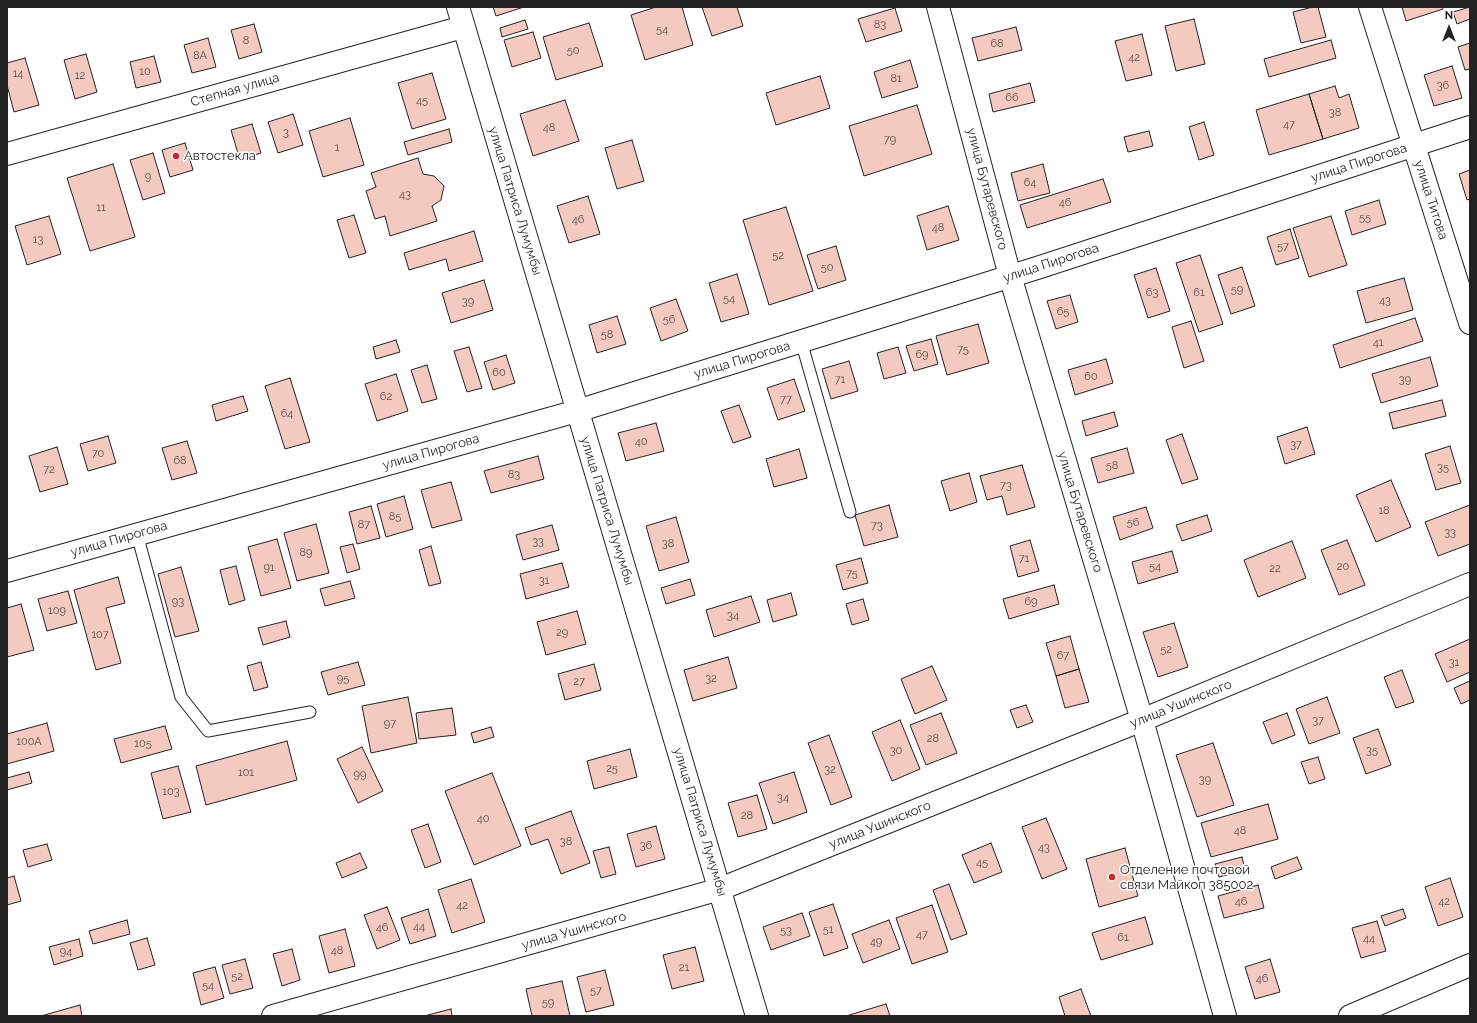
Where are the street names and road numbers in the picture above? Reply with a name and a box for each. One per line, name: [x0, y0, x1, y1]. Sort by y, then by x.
street label: Степная улица: [189, 70, 281, 110]
street label: улица Патриса Лумумбы: [485, 125, 545, 277]
street label: улица Бутаревского: [963, 126, 1011, 252]
street label: улица Пирогова: [1309, 140, 1409, 186]
street label: улица Титова: [1411, 158, 1451, 242]
street label: улица Пирогова: [1001, 240, 1101, 286]
street label: улица Пирогова: [692, 338, 792, 382]
street label: улица Пирогова: [381, 431, 481, 473]
street label: улица Патриса Лумумбы: [577, 435, 637, 587]
street label: улица Бутаревского: [1054, 450, 1106, 574]
street label: улица Пирогова: [69, 518, 169, 560]
street label: улица Ушинского: [1128, 677, 1234, 731]
street label: улица Патриса Лумумбы: [670, 746, 730, 898]
street label: улица Ушинского: [827, 798, 933, 852]
street label: улица Ушинского: [520, 909, 628, 953]

